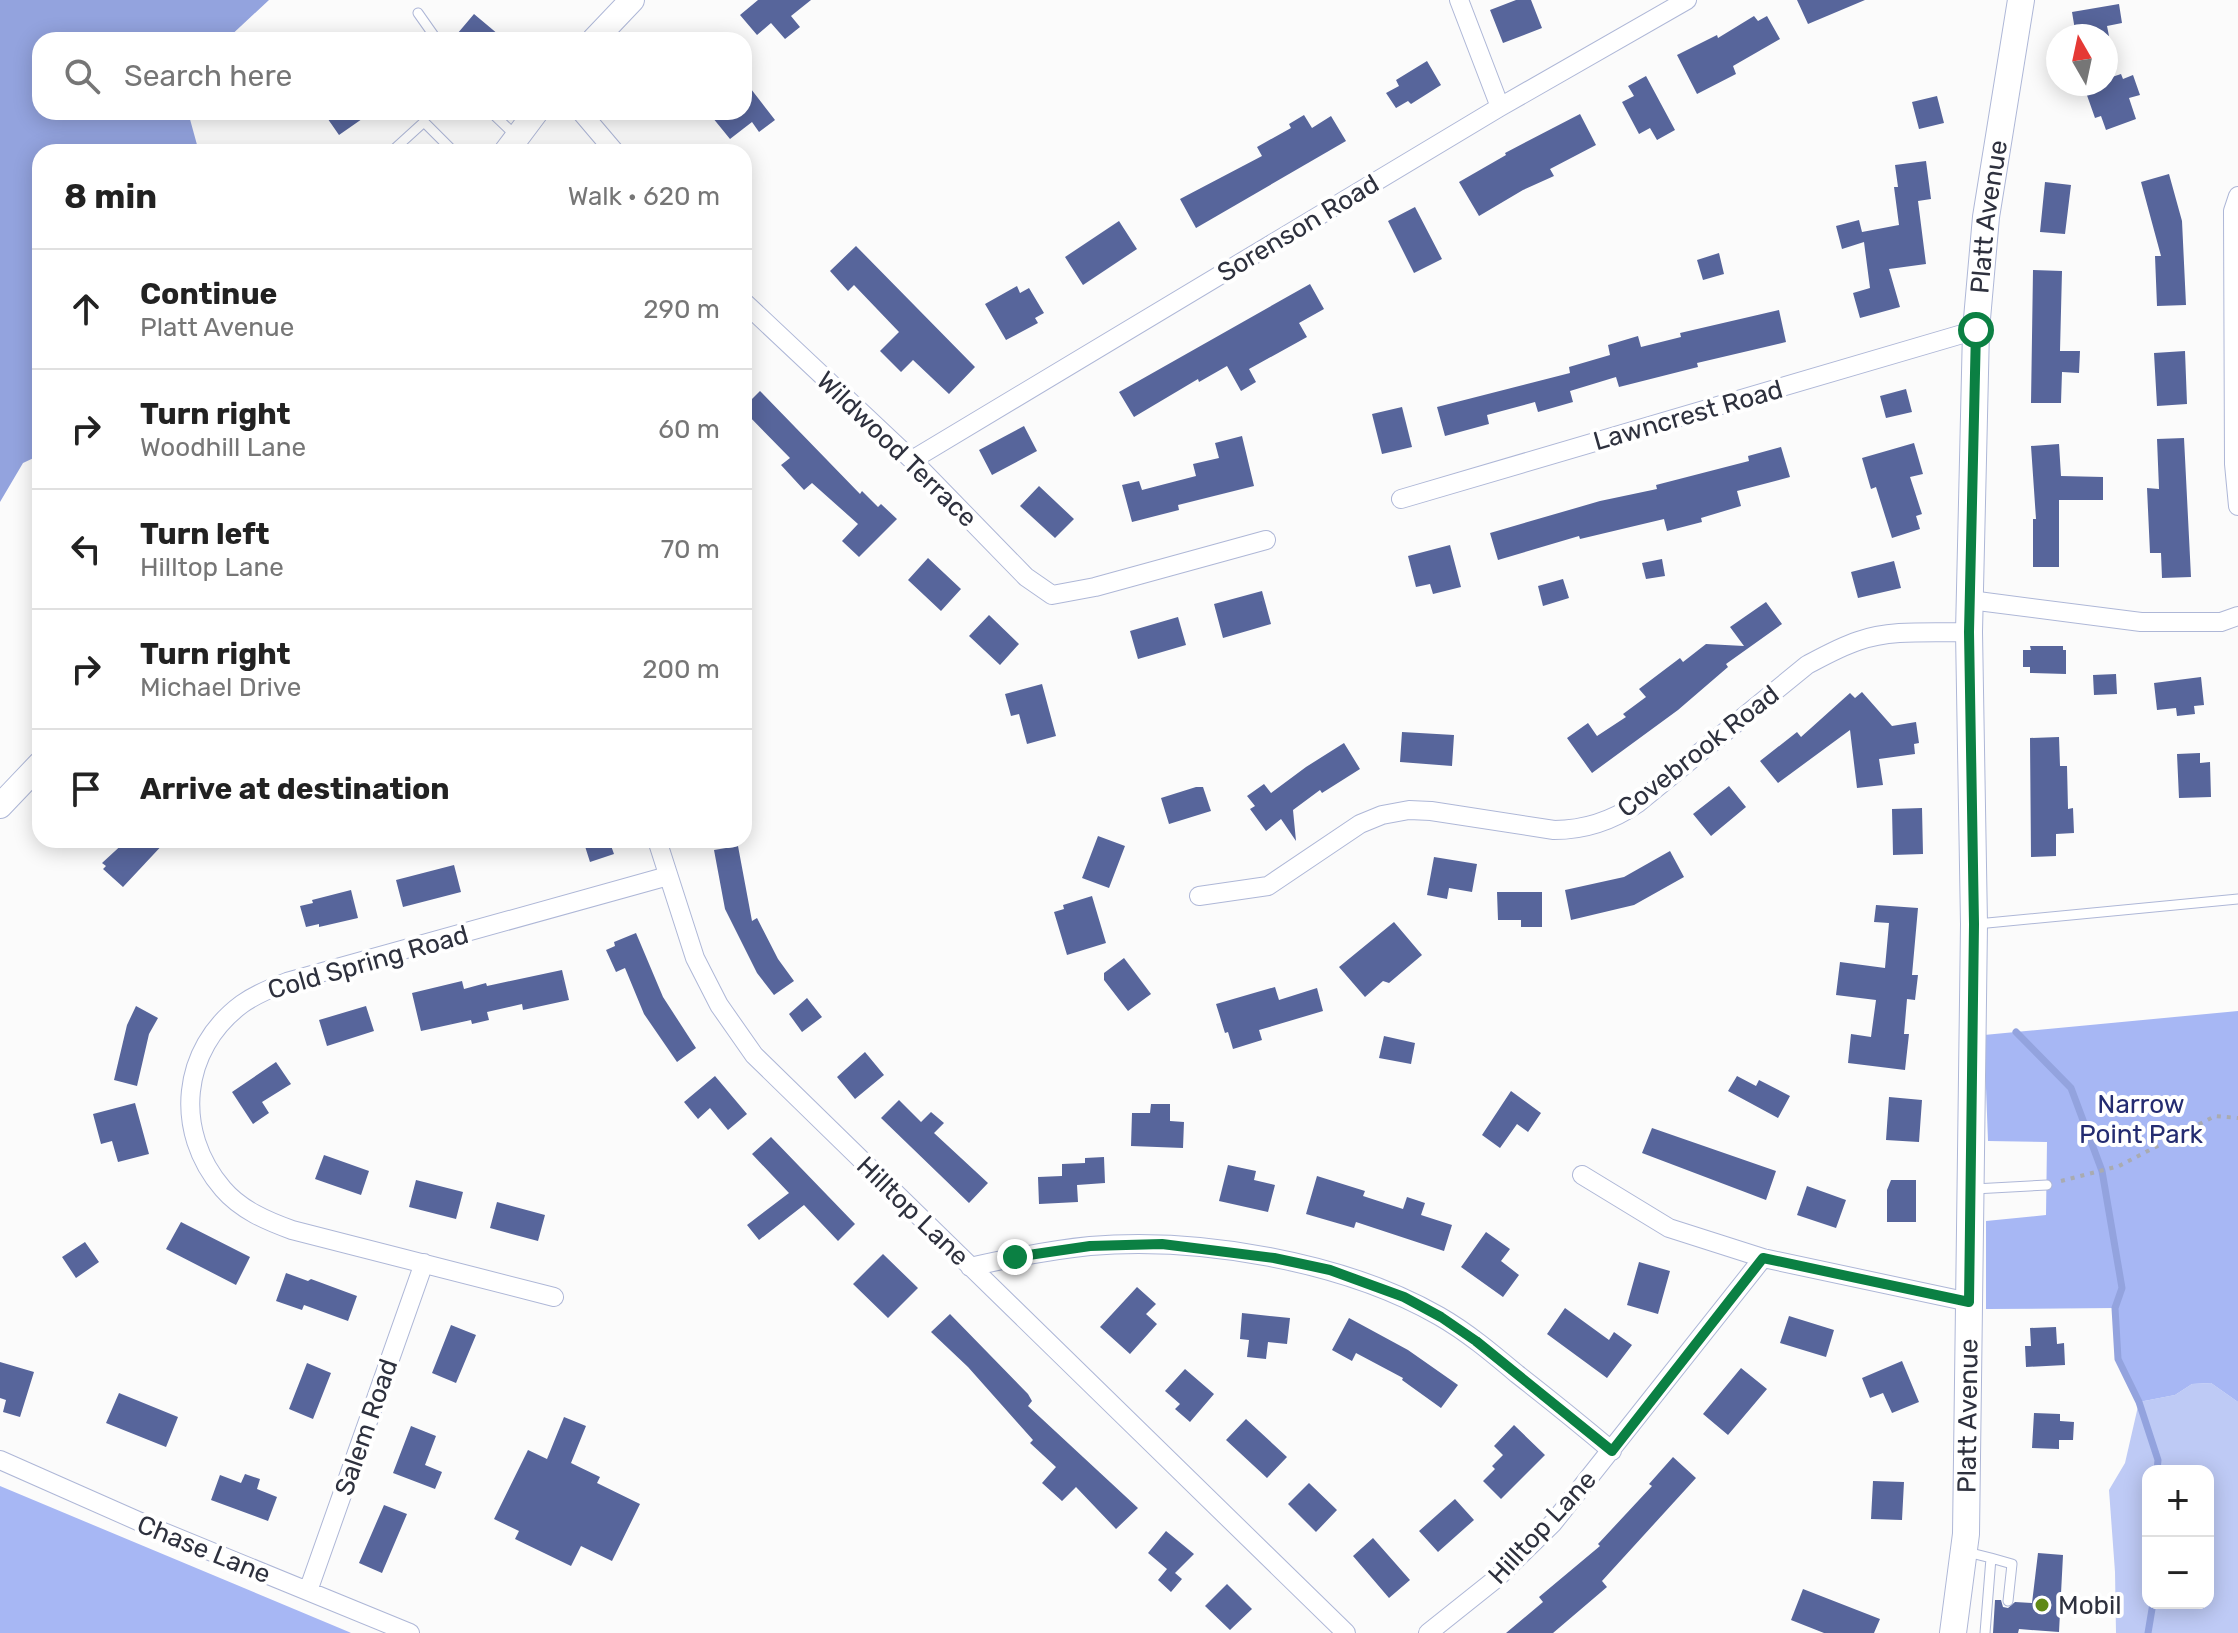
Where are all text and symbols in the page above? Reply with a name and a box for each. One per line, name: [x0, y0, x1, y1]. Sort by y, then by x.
north arrow: [2046, 24, 2118, 96]
search box: [32, 32, 752, 120]
icon: search: [60, 54, 104, 98]
text: Search here: [124, 58, 292, 94]
street label: Platt Avenue: [1964, 138, 2014, 295]
street label: Sorenson Road: [1212, 168, 1385, 289]
text: 8 min: [64, 176, 157, 217]
text: Walk · 620 m: [568, 181, 720, 212]
text: Continue: [140, 276, 277, 312]
icon: ahead: [64, 287, 108, 331]
text: 290 m: [643, 294, 720, 325]
text: Platt Avenue: [140, 312, 294, 343]
route start: [1958, 312, 1994, 348]
street label: Wildwood Terrace: [810, 365, 983, 534]
street label: Lawncrest Road: [1590, 374, 1786, 457]
text: Turn right: [140, 396, 291, 432]
icon: right: [64, 407, 108, 451]
text: 60 m: [658, 414, 720, 445]
text: Woodhill Lane: [140, 432, 306, 463]
text: Turn left: [140, 516, 270, 552]
icon: left: [64, 527, 108, 571]
text: 70 m: [661, 534, 720, 565]
text: Hilltop Lane: [140, 552, 284, 583]
text: Turn right: [140, 636, 291, 672]
icon: right: [64, 647, 108, 691]
text: 200 m: [642, 654, 720, 685]
text: Michael Drive: [140, 672, 301, 703]
street label: Covebrook Road: [1611, 679, 1785, 824]
icon: arrive: [64, 767, 108, 811]
text: Arrive at destination: [140, 771, 450, 807]
street label: Cold Spring Road: [264, 919, 472, 1006]
park label: Narrow Point Park: [2079, 1089, 2204, 1150]
street label: Hilltop Lane: [850, 1150, 975, 1272]
route end: [997, 1239, 1033, 1275]
street label: Platt Avenue: [1952, 1338, 1985, 1493]
street label: Salem Road: [329, 1355, 404, 1500]
street label: Hilltop Lane: [1482, 1464, 1603, 1590]
map controls: [2142, 1465, 2214, 1609]
button: +: [2142, 1465, 2214, 1537]
street label: Chase Lane: [133, 1509, 275, 1590]
button: −: [2142, 1537, 2214, 1609]
place label: Mobil: [2058, 1590, 2122, 1621]
marker: Mobil: [2033, 1596, 2051, 1614]

